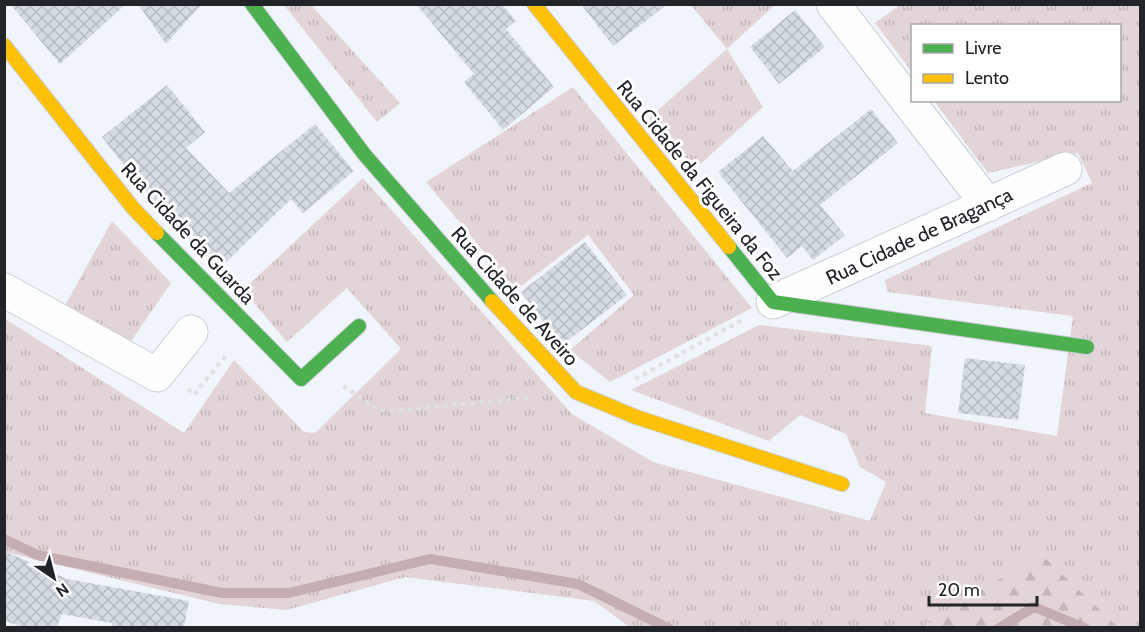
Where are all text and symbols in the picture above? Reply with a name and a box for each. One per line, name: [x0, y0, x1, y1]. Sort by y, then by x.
legend: [911, 24, 1121, 102]
text: Livre: [965, 37, 1001, 59]
text: Lento: [965, 67, 1009, 89]
street label: Rua Cidade da Figueira da Foz: [612, 75, 788, 285]
street label: Rua Cidade da Guarda: [116, 157, 260, 309]
street label: Rua Cidade de Bragança: [822, 182, 1016, 290]
street label: Rua Cidade de Aveiro: [446, 222, 584, 370]
north arrow: [24, 548, 84, 608]
scale bar: [929, 569, 1037, 607]
text: N: [52, 579, 72, 601]
text: 20 m: [938, 579, 980, 601]

